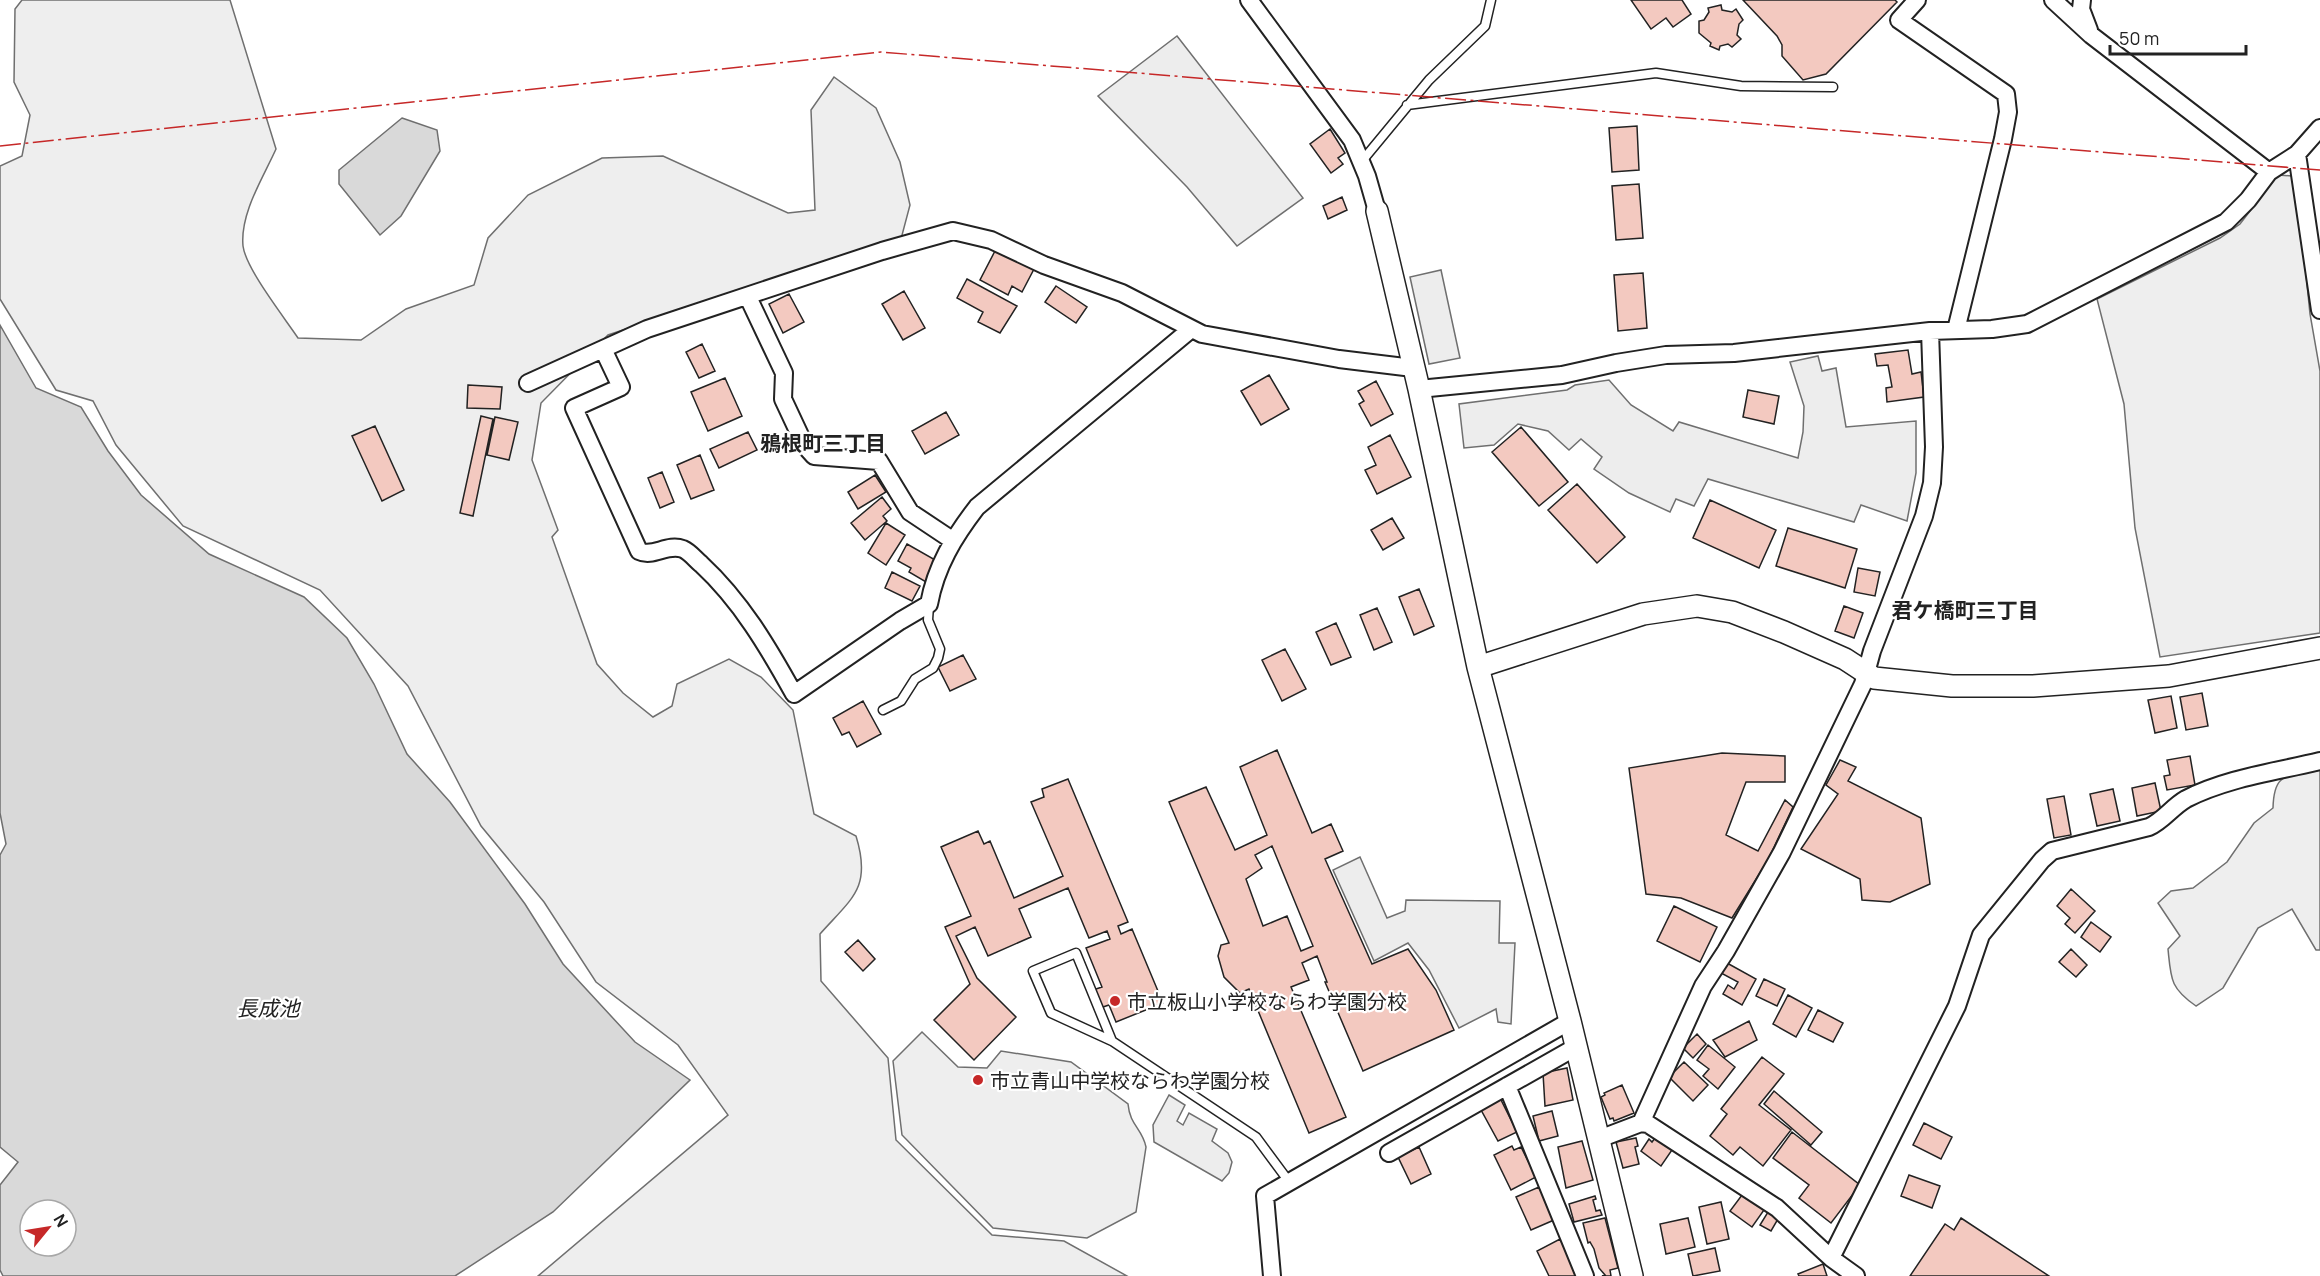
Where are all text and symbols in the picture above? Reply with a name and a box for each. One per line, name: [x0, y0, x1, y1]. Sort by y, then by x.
scale bar: [2110, 18, 2246, 56]
text: 50 m: [2119, 26, 2159, 50]
district label: 鴉根町三丁目: [760, 429, 886, 457]
district label: 君ケ橋町三丁目: [1892, 596, 2039, 624]
place label: 市立板山小学校ならわ学園分校: [1127, 988, 1407, 1015]
water label: 長成池: [237, 994, 301, 1022]
marker: 市立板山小学校ならわ学園分校: [1108, 994, 1122, 1008]
place label: 市立青山中学校ならわ学園分校: [990, 1067, 1270, 1094]
marker: 市立青山中学校ならわ学園分校: [971, 1073, 985, 1087]
north arrow: [18, 1198, 78, 1258]
text: N: [49, 1210, 73, 1231]

